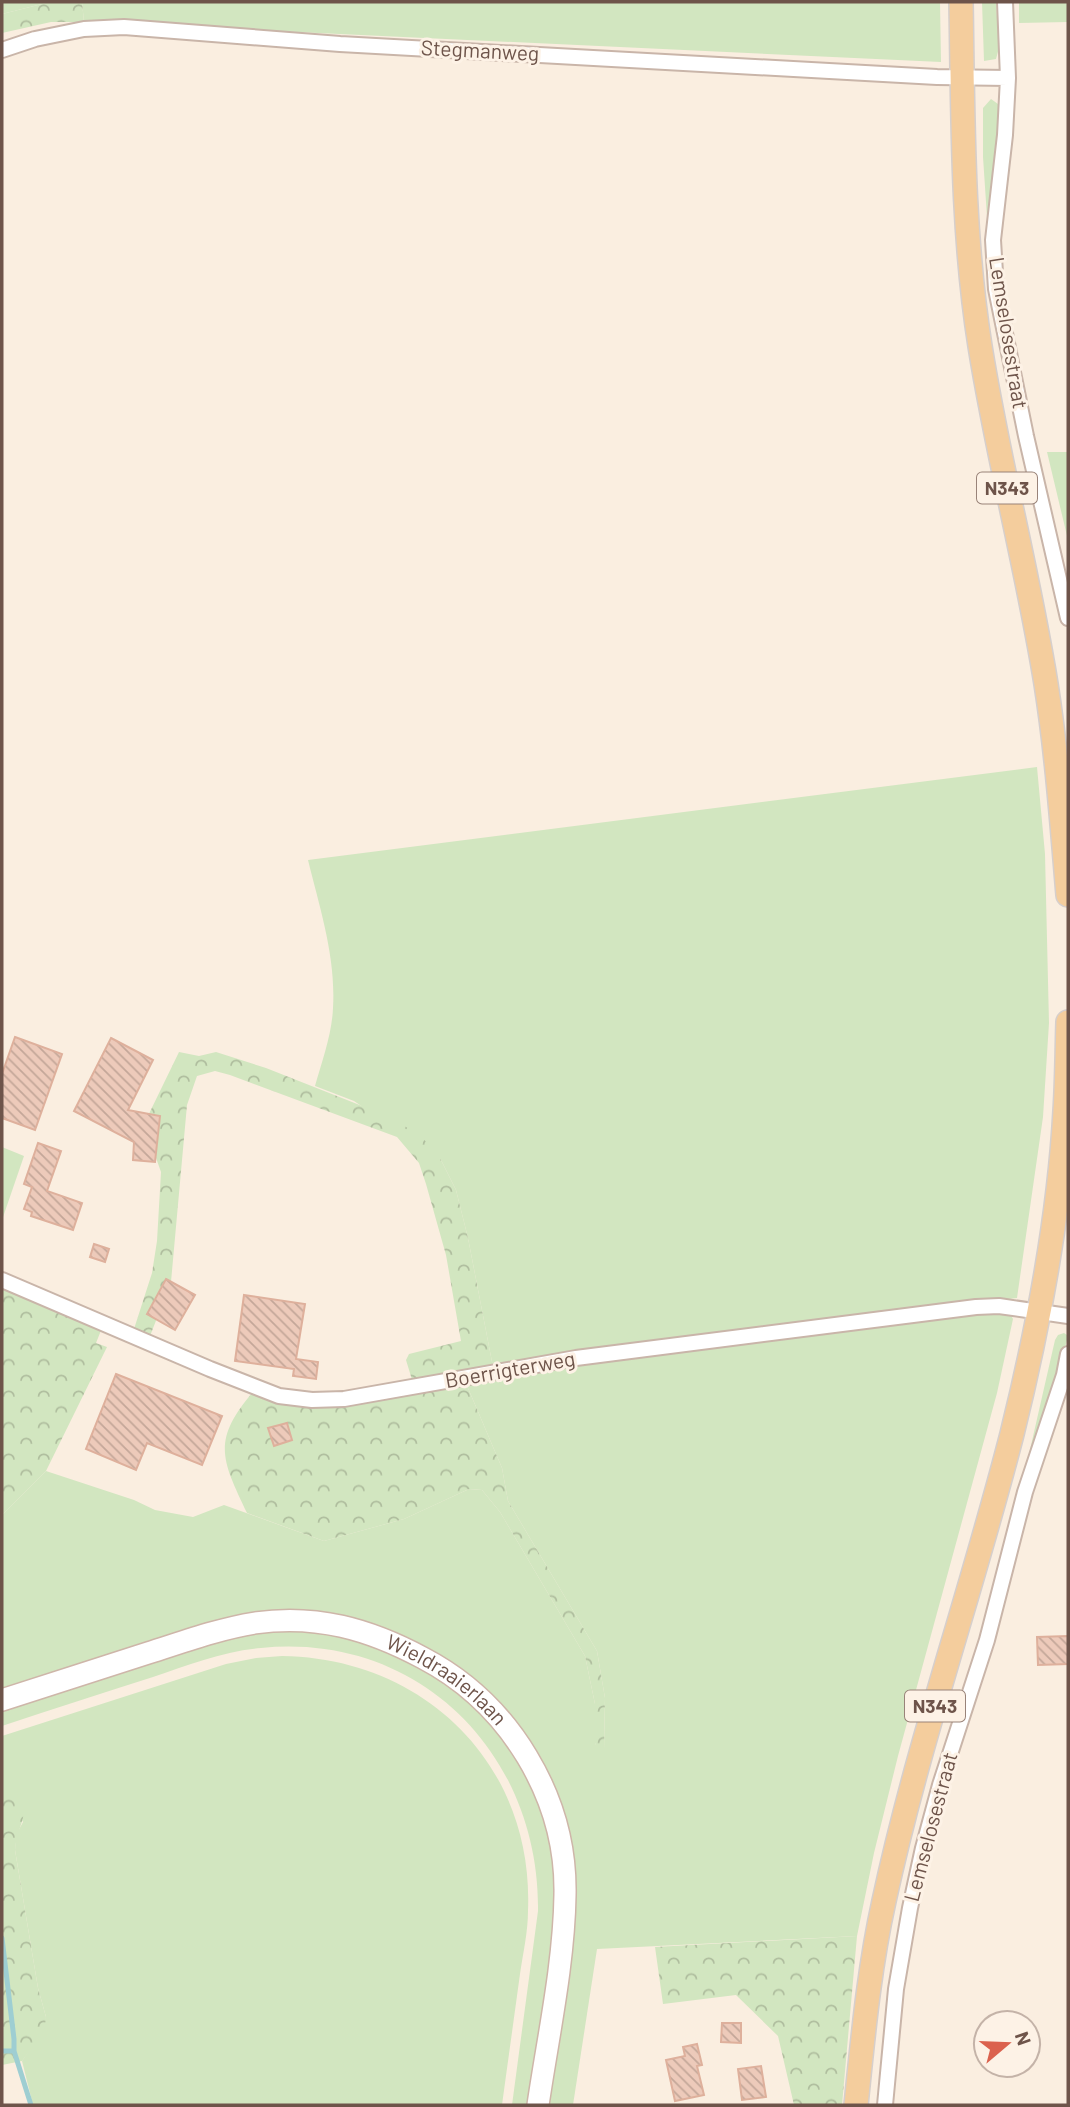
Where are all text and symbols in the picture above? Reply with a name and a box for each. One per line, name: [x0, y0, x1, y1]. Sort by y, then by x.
street label: Stegmanweg: [420, 34, 540, 65]
street label: Lemselosestraat: [985, 255, 1034, 411]
road number: N343: [977, 472, 1037, 503]
street label: Boerrigterweg: [443, 1345, 577, 1392]
street label: Wieldraaierlaan: [383, 1628, 513, 1729]
road number: N343: [905, 1690, 965, 1722]
street label: Lemselosestraat: [898, 1749, 961, 1904]
north arrow: [972, 2009, 1042, 2079]
text: N: [1011, 2029, 1036, 2048]

